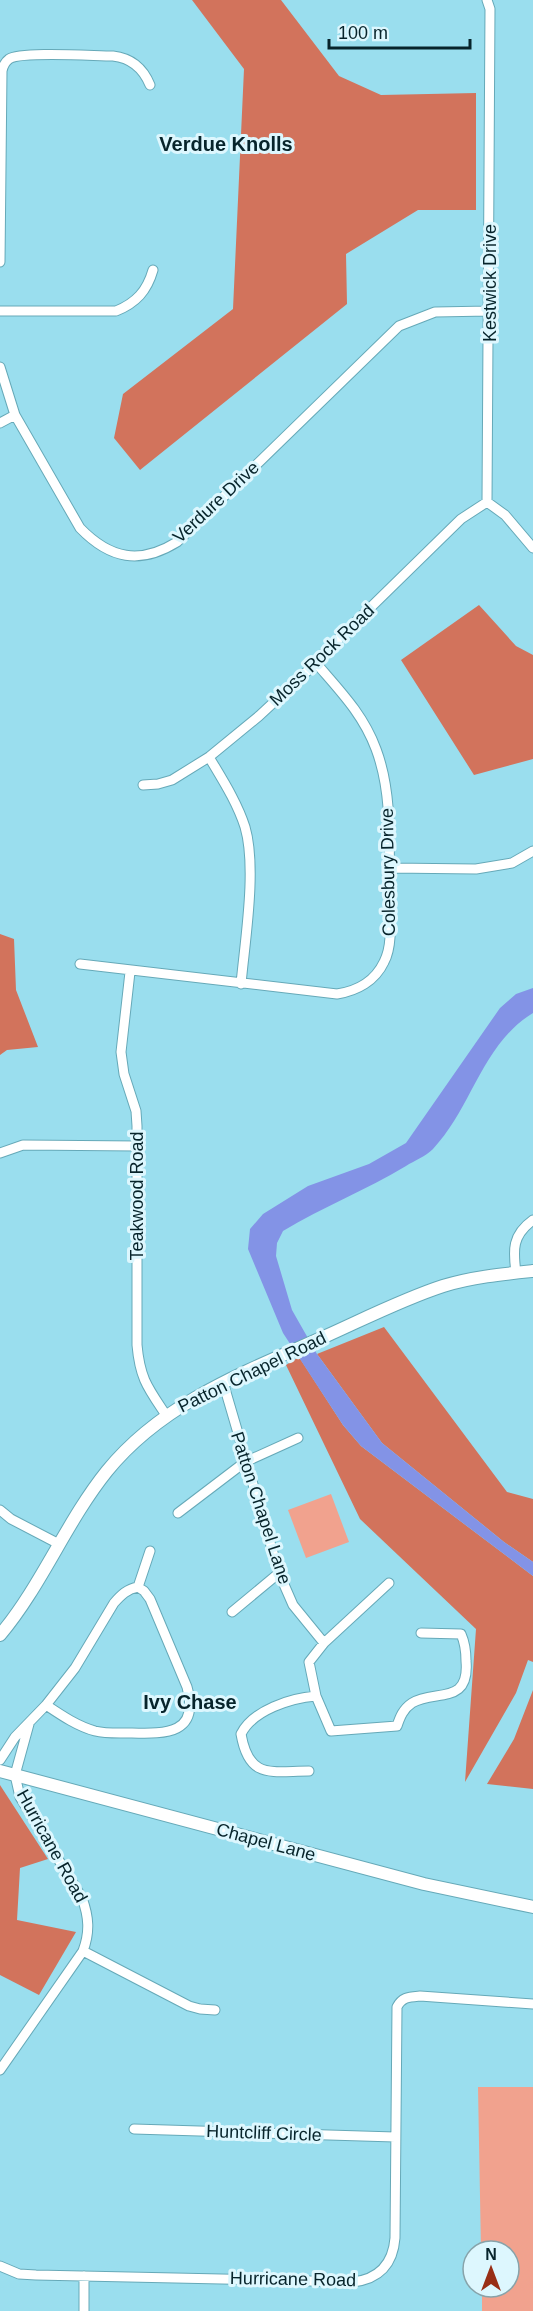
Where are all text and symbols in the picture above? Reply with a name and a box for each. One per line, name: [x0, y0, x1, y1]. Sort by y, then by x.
scale bar: [329, 12, 470, 50]
text: 100 m: [338, 23, 388, 43]
district label: Verdue Knolls: [159, 133, 293, 155]
street label: Kestwick Drive: [480, 224, 500, 342]
street label: Verdure Drive: [169, 457, 263, 547]
street label: Moss Rock Road: [266, 600, 378, 710]
street label: Colesbury Drive: [377, 808, 399, 936]
street label: Teakwood Road: [127, 1131, 147, 1261]
street label: Patton Chapel Road: [175, 1327, 329, 1417]
street label: Patton Chapel Lane: [227, 1429, 295, 1587]
district label: Ivy Chase: [143, 1691, 237, 1713]
street label: Hurricane Road: [13, 1786, 91, 1906]
street label: Chapel Lane: [214, 1819, 318, 1865]
street label: Huntcliff Circle: [206, 2121, 322, 2145]
north arrow: [461, 2239, 521, 2299]
text: N: [485, 2246, 497, 2263]
street label: Hurricane Road: [230, 2268, 356, 2290]

